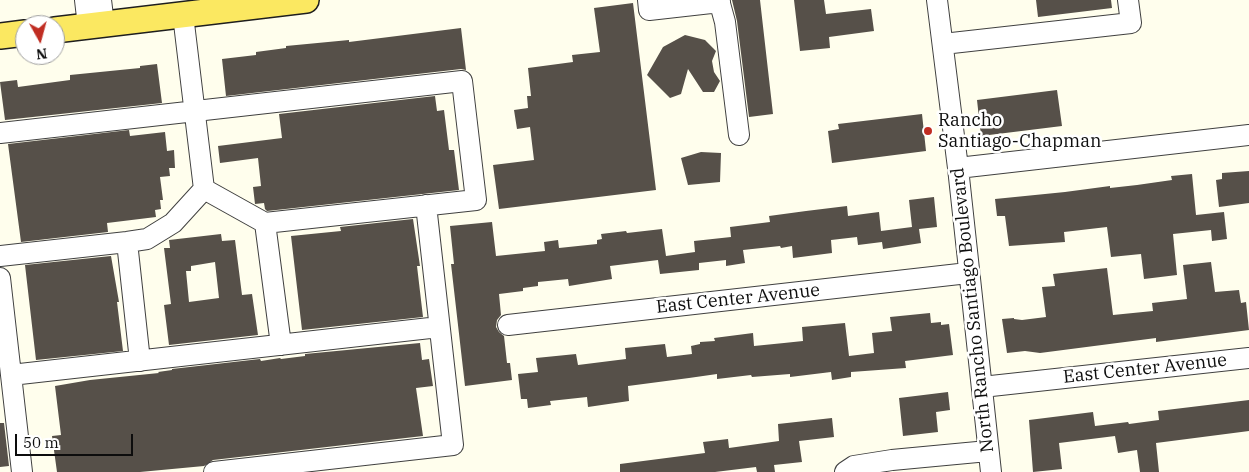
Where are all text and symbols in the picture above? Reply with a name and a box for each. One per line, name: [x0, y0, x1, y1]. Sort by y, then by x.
north arrow: [15, 15, 65, 65]
text: N: [35, 44, 48, 64]
place label: Rancho Santiago-Chapman: [938, 110, 1102, 152]
marker: Rancho Santiago-Chapman: [922, 125, 934, 137]
street label: North Rancho Santiago Boulevard: [947, 166, 999, 454]
street label: East Center Avenue: [655, 280, 821, 318]
street label: East Center Avenue: [1062, 350, 1228, 388]
scale bar: [18, 424, 135, 456]
text: 50 m: [23, 433, 59, 452]

